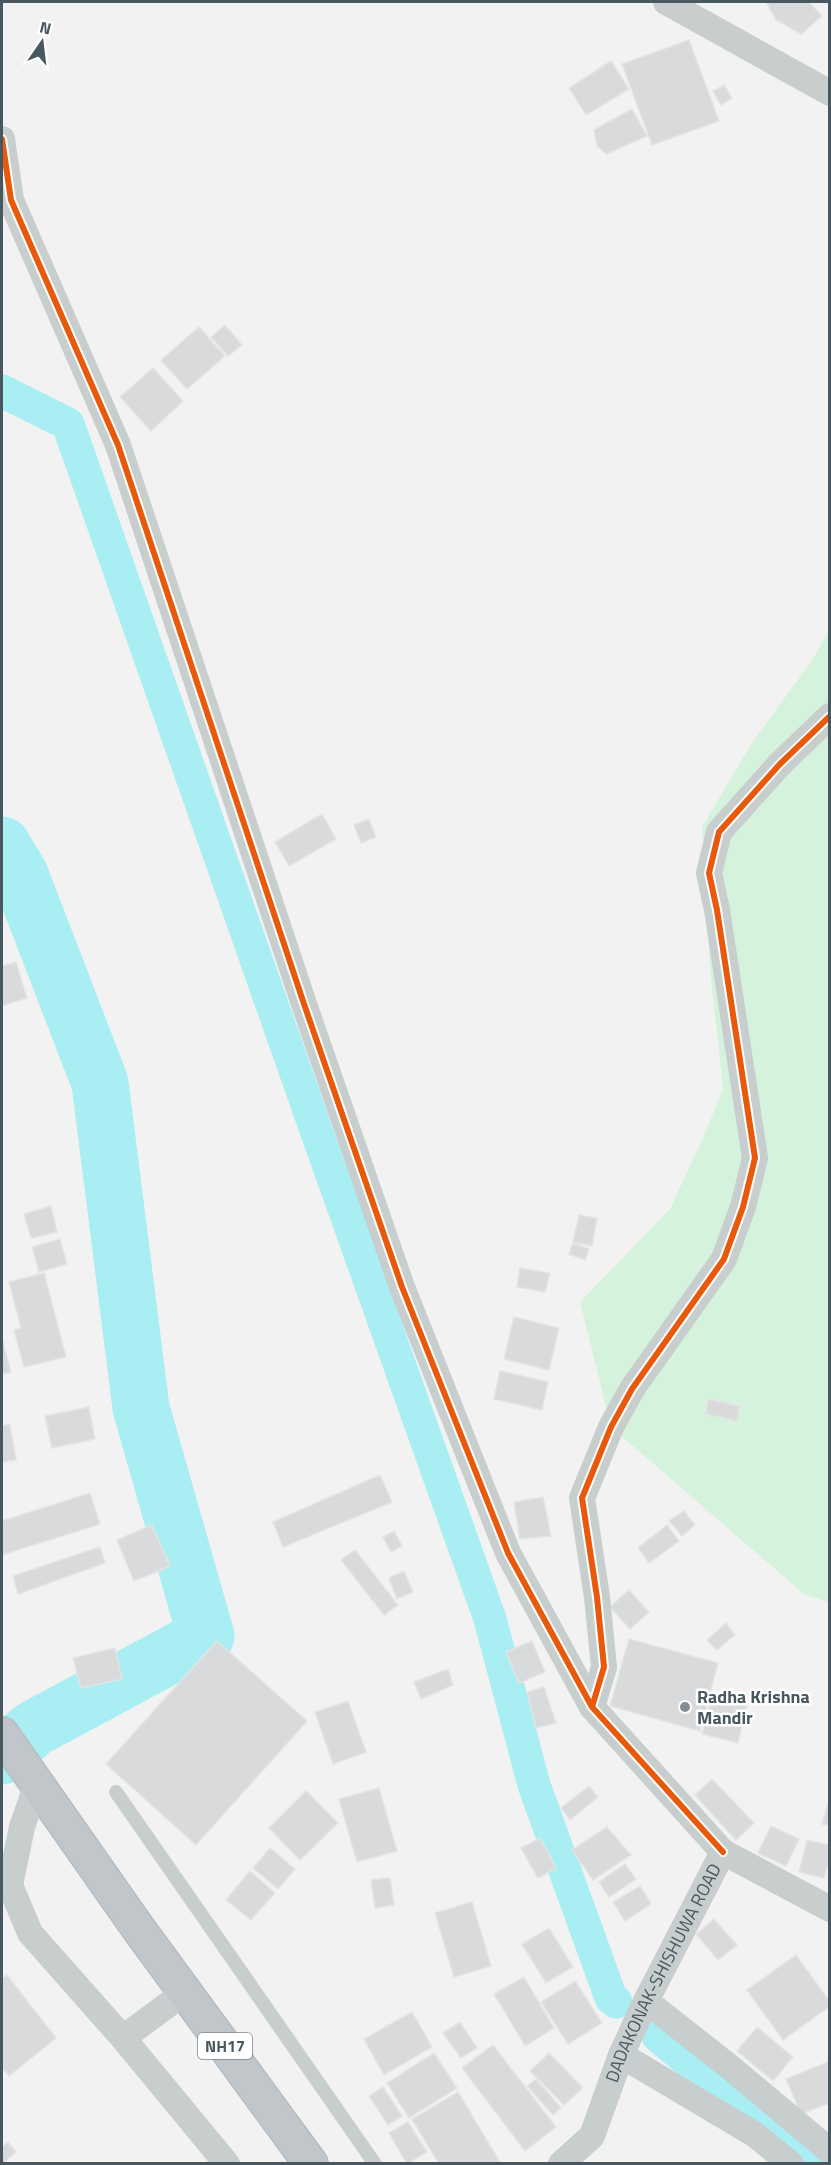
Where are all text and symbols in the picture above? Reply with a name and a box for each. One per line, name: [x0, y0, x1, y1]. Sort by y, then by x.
north arrow: [12, 12, 72, 72]
text: N: [37, 14, 54, 40]
place label: Radha Krishna Mandir: [697, 1683, 810, 1731]
marker: Radha Krishna Mandir: [678, 1700, 692, 1714]
street label: DADAKONAK-SHISHUWA ROAD: [598, 1858, 728, 2086]
road number: NH17: [198, 2033, 252, 2059]

